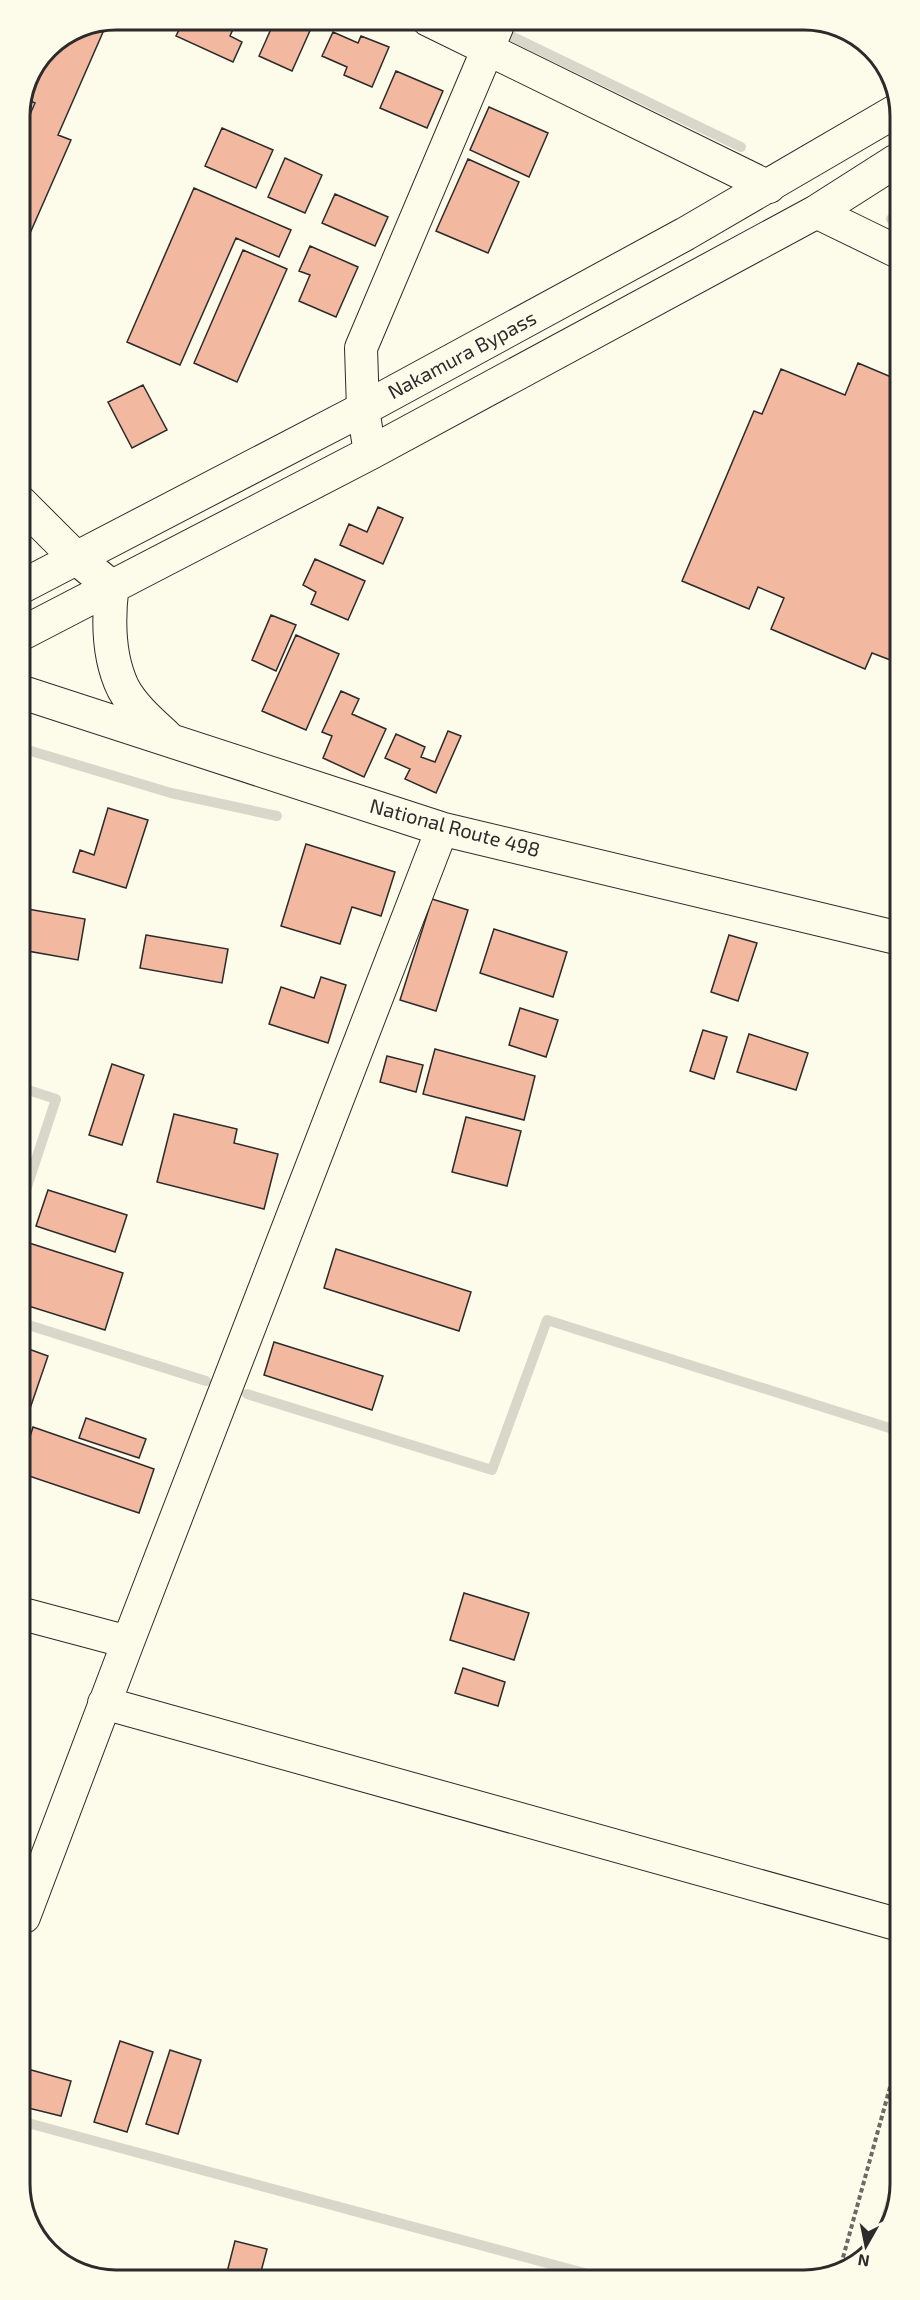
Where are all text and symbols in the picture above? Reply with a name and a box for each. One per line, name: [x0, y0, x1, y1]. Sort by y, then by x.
street label: Nakamura Bypass: [383, 305, 540, 403]
street label: National Route 498: [368, 793, 543, 861]
north arrow: [836, 2216, 896, 2276]
text: N: [856, 2251, 871, 2272]

